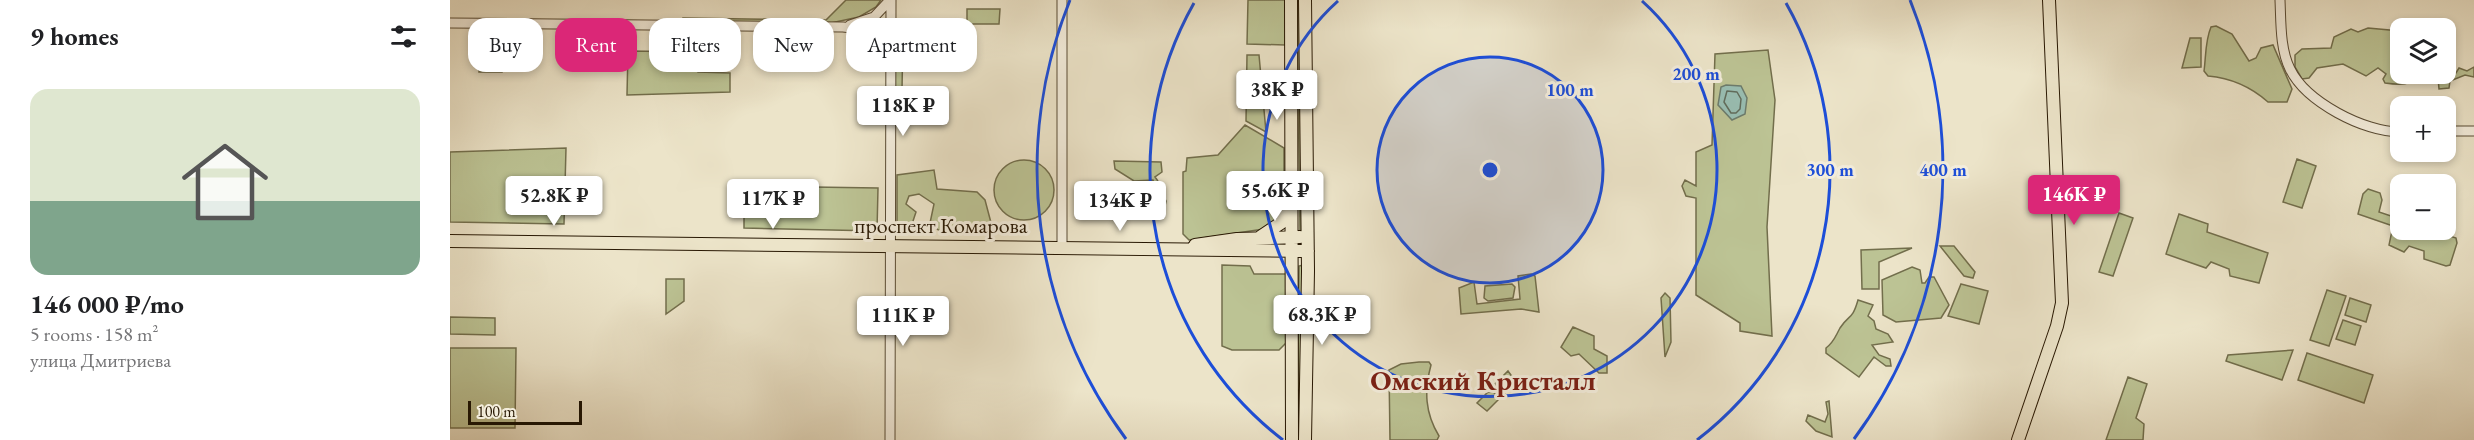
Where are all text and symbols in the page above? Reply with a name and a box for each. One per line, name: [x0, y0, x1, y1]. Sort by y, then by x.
chip: Buy: [468, 18, 543, 72]
chip: Rent: [555, 18, 637, 72]
chip: Filters: [649, 18, 741, 72]
chip: New: [753, 18, 834, 72]
chip: Apartment: [846, 18, 977, 72]
map controls: [2390, 18, 2456, 240]
button: layers: [2390, 18, 2456, 84]
text: 9 homes: [30, 19, 119, 53]
icon: filters: [387, 20, 420, 53]
text: 200 m: [1672, 62, 1720, 85]
pin: 38K ₽: [1235, 70, 1319, 121]
text: 38K ₽: [1250, 76, 1304, 102]
text: 100 m: [1546, 78, 1594, 101]
pin: 118K ₽: [854, 86, 952, 137]
text: 118K ₽: [871, 92, 935, 118]
button: +: [2390, 96, 2456, 162]
icon: home: [171, 128, 279, 236]
text: 300 m: [1806, 158, 1854, 181]
text: 400 m: [1919, 158, 1967, 181]
centre of rings: [1480, 160, 1500, 180]
pin: 55.6K ₽: [1220, 171, 1330, 222]
button: −: [2390, 174, 2456, 240]
pin: 146K ₽: [2025, 175, 2123, 226]
pin: 52.8K ₽: [499, 176, 609, 227]
text: 55.6K ₽: [1241, 177, 1309, 203]
pin: 117K ₽: [724, 179, 822, 230]
pin: 134K ₽: [1071, 181, 1169, 232]
text: 146K ₽: [2042, 181, 2106, 207]
text: 52.8K ₽: [520, 182, 588, 208]
text: 117K ₽: [741, 185, 805, 211]
text: 134K ₽: [1088, 187, 1152, 213]
street label: проспект Комарова: [854, 211, 1028, 240]
text: 146 000 ₽/mo: [30, 287, 184, 321]
pin: 68.3K ₽: [1267, 295, 1377, 346]
pin: 111K ₽: [854, 296, 952, 347]
text: 68.3K ₽: [1288, 301, 1356, 327]
text: 111K ₽: [871, 302, 935, 328]
text: 5 rooms · 158 m²: [30, 321, 158, 347]
text: улица Дмитриева: [30, 347, 171, 373]
district label: Омский Кристалл: [1370, 362, 1596, 398]
scale bar: [468, 398, 582, 426]
text: 100 m: [477, 401, 516, 422]

